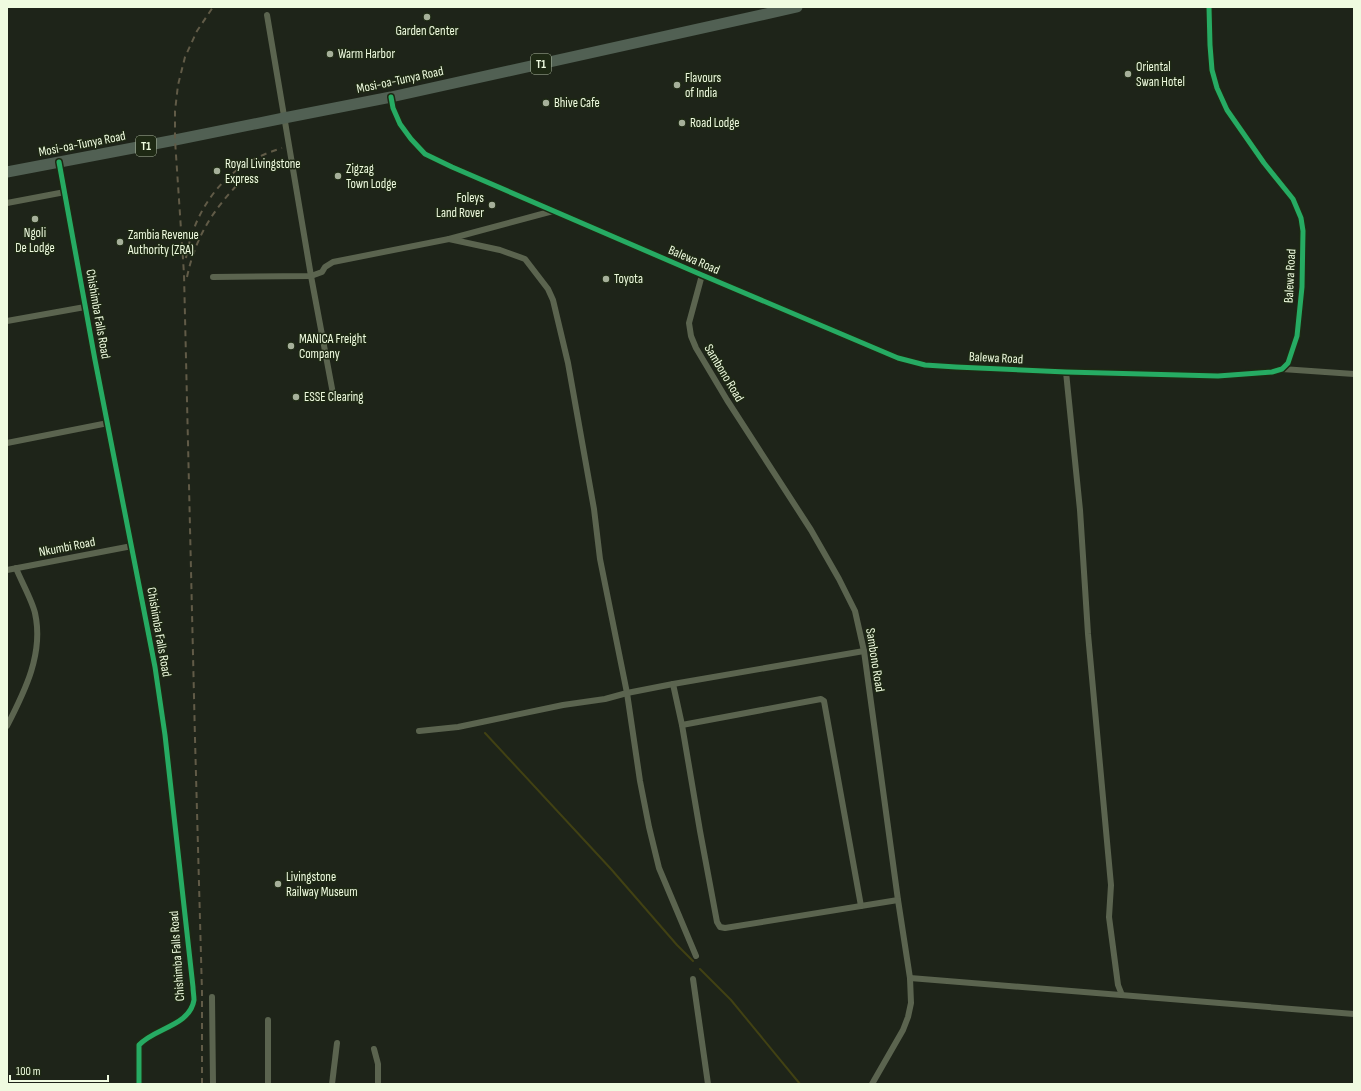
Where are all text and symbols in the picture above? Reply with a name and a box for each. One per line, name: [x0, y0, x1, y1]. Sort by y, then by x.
marker: Garden Center: [422, 12, 432, 22]
place label: Garden Center: [395, 23, 459, 39]
place label: Warm Harbor: [338, 46, 395, 62]
marker: Warm Harbor: [325, 49, 335, 59]
road number: T1: [531, 54, 551, 74]
place label: Oriental Swan Hotel: [1136, 59, 1185, 90]
street label: Mosi-oa-Tunya Road: [355, 63, 445, 97]
marker: Oriental Swan Hotel: [1123, 69, 1133, 79]
place label: Flavours of India: [685, 70, 722, 101]
marker: Flavours of India: [672, 80, 682, 90]
place label: Bhive Cafe: [554, 95, 600, 111]
marker: Bhive Cafe: [541, 98, 551, 108]
place label: Road Lodge: [690, 115, 740, 131]
marker: Road Lodge: [677, 118, 687, 128]
street label: Mosi-oa-Tunya Road: [37, 128, 127, 160]
road number: T1: [136, 136, 156, 156]
place label: Royal Livingstone Express: [225, 156, 301, 187]
place label: Zigzag Town Lodge: [346, 161, 397, 192]
marker: Royal Livingstone Express: [212, 166, 222, 176]
marker: Zigzag Town Lodge: [333, 171, 343, 181]
place label: Foleys Land Rover: [436, 190, 484, 221]
marker: Foleys Land Rover: [487, 200, 497, 210]
marker: Ngoli De Lodge: [30, 214, 40, 224]
place label: Ngoli De Lodge: [15, 225, 55, 256]
place label: Zambia Revenue Authority (ZRA): [127, 227, 199, 258]
marker: Zambia Revenue Authority (ZRA): [115, 237, 125, 247]
street label: Balewa Road: [666, 242, 722, 278]
street label: Balewa Road: [1281, 248, 1299, 304]
street label: Chishimba Falls Road: [82, 268, 114, 360]
place label: Toyota: [614, 271, 643, 287]
marker: Toyota: [601, 274, 611, 284]
place label: MANICA Freight Company: [299, 331, 366, 362]
marker: MANICA Freight Company: [286, 341, 296, 351]
street label: Sambono Road: [701, 341, 747, 405]
street label: Balewa Road: [968, 349, 1024, 367]
place label: ESSE Clearing: [304, 389, 364, 405]
marker: ESSE Clearing: [291, 392, 301, 402]
street label: Nkumbi Road: [38, 534, 96, 560]
street label: Chishimba Falls Road: [143, 586, 175, 678]
street label: Sambono Road: [862, 627, 888, 693]
place label: Livingstone Railway Museum: [286, 869, 358, 900]
marker: Livingstone Railway Museum: [273, 879, 283, 889]
street label: Chishimba Falls Road: [166, 910, 188, 1002]
scale bar: [10, 1057, 108, 1083]
text: 100 m: [16, 1064, 41, 1079]

